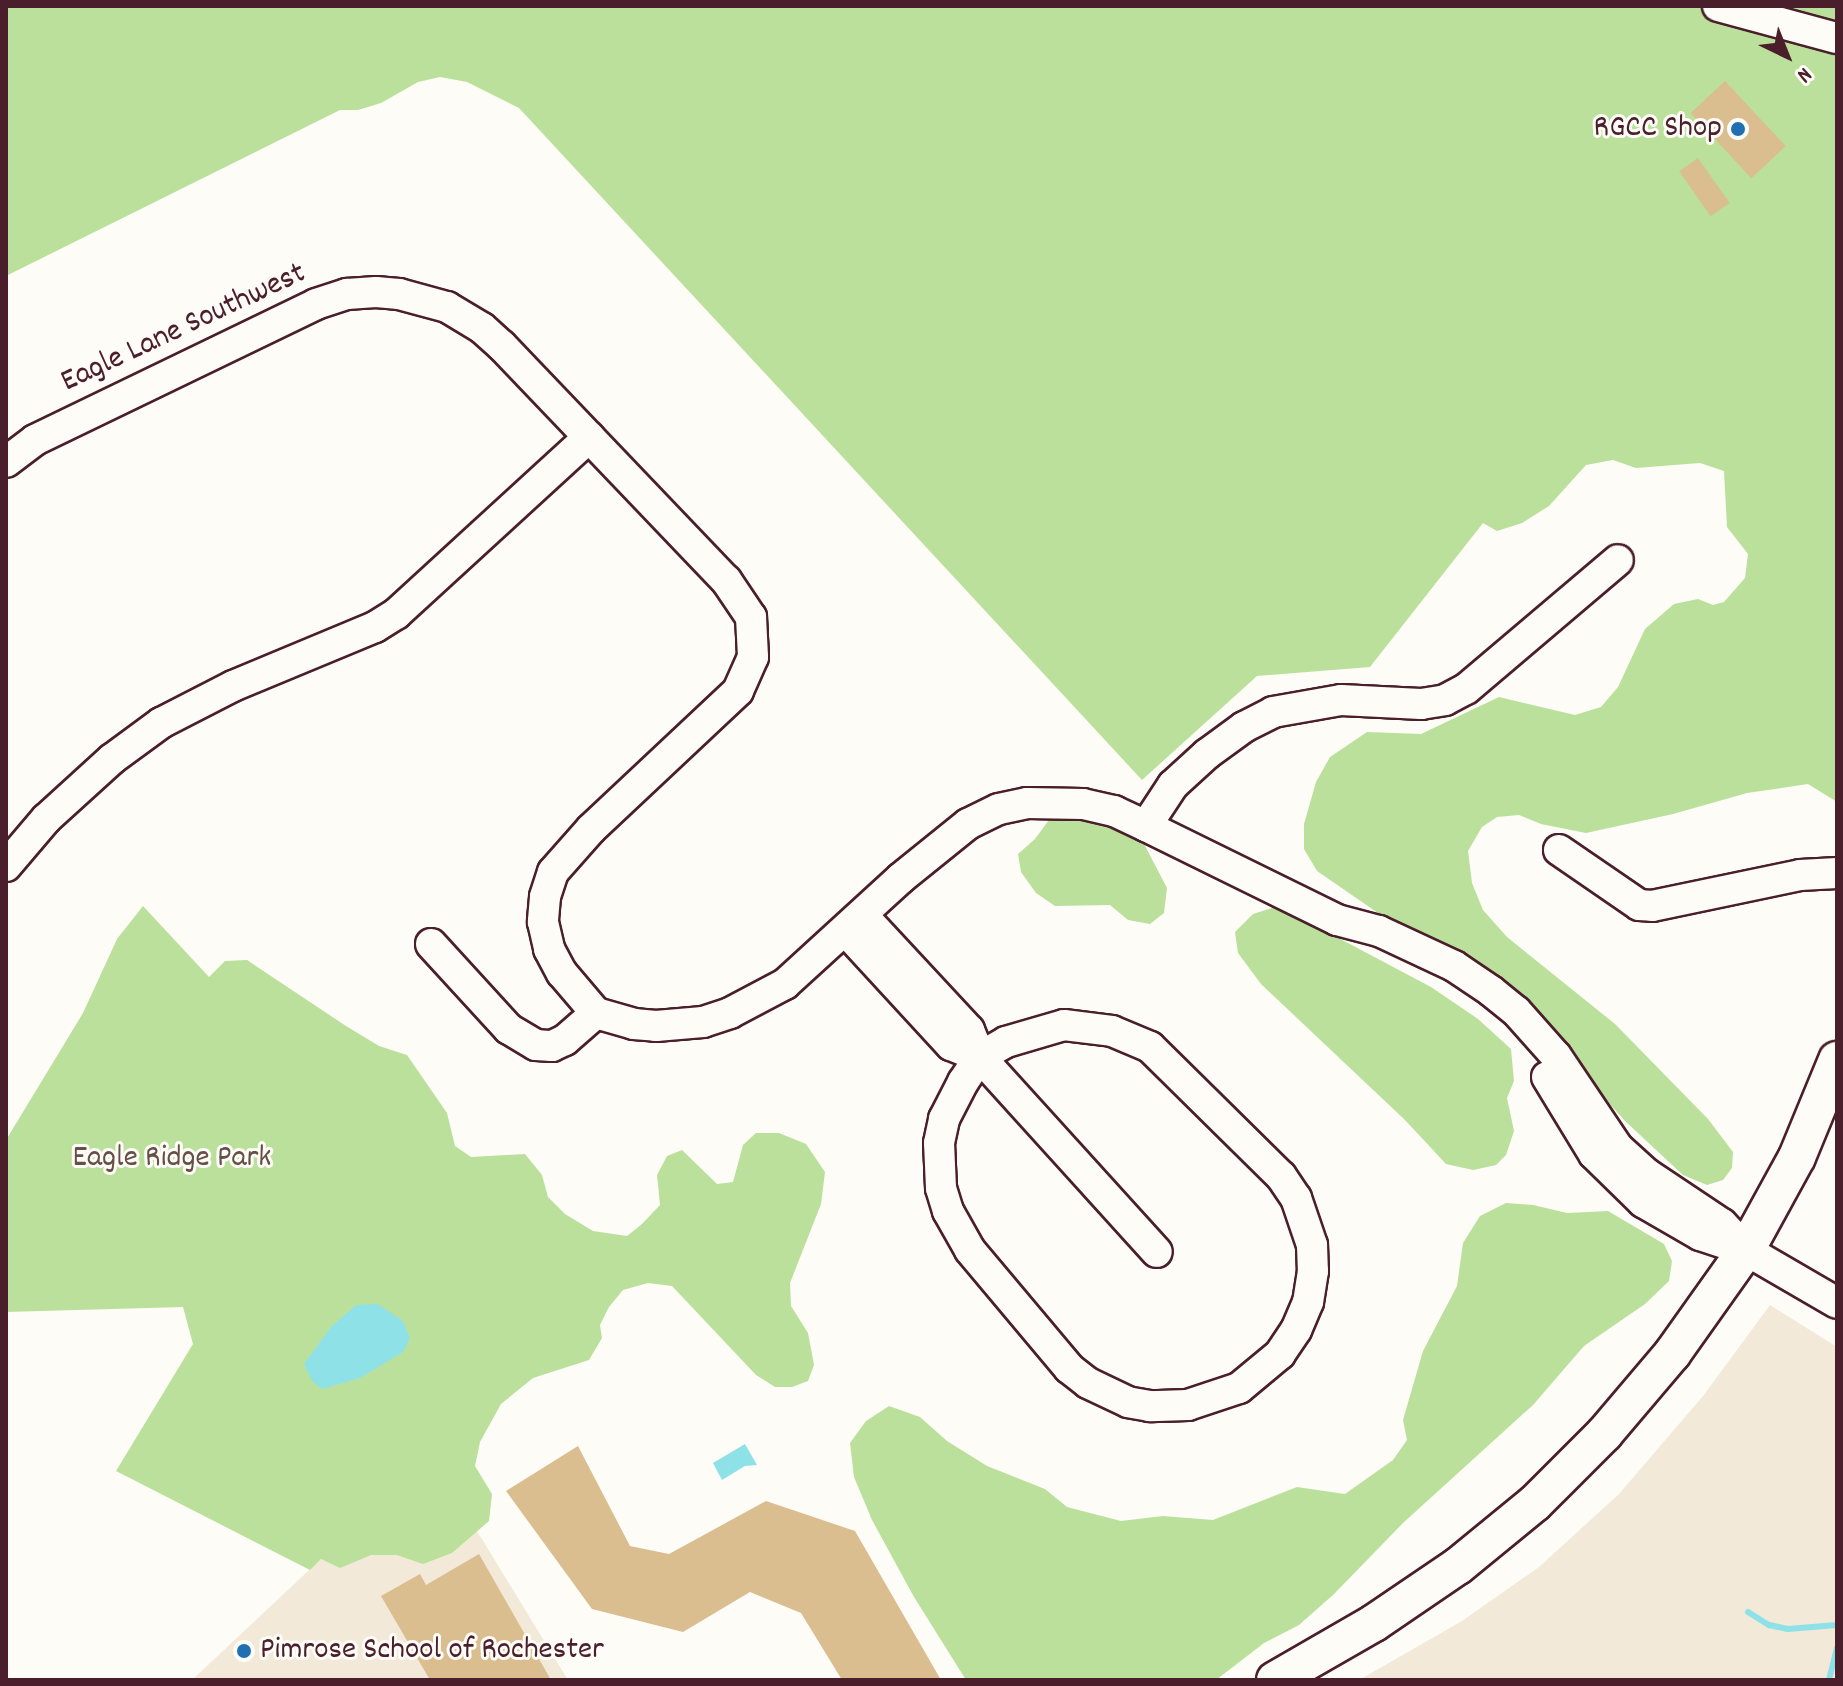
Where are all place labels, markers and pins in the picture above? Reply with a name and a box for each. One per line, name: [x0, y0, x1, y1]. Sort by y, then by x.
place label: RGCC Shop: [1594, 110, 1722, 148]
marker: RGCC Shop: [1729, 120, 1747, 138]
place label: Pimrose School of Rochester: [260, 1632, 604, 1670]
marker: Pimrose School of Rochester: [235, 1642, 253, 1660]

